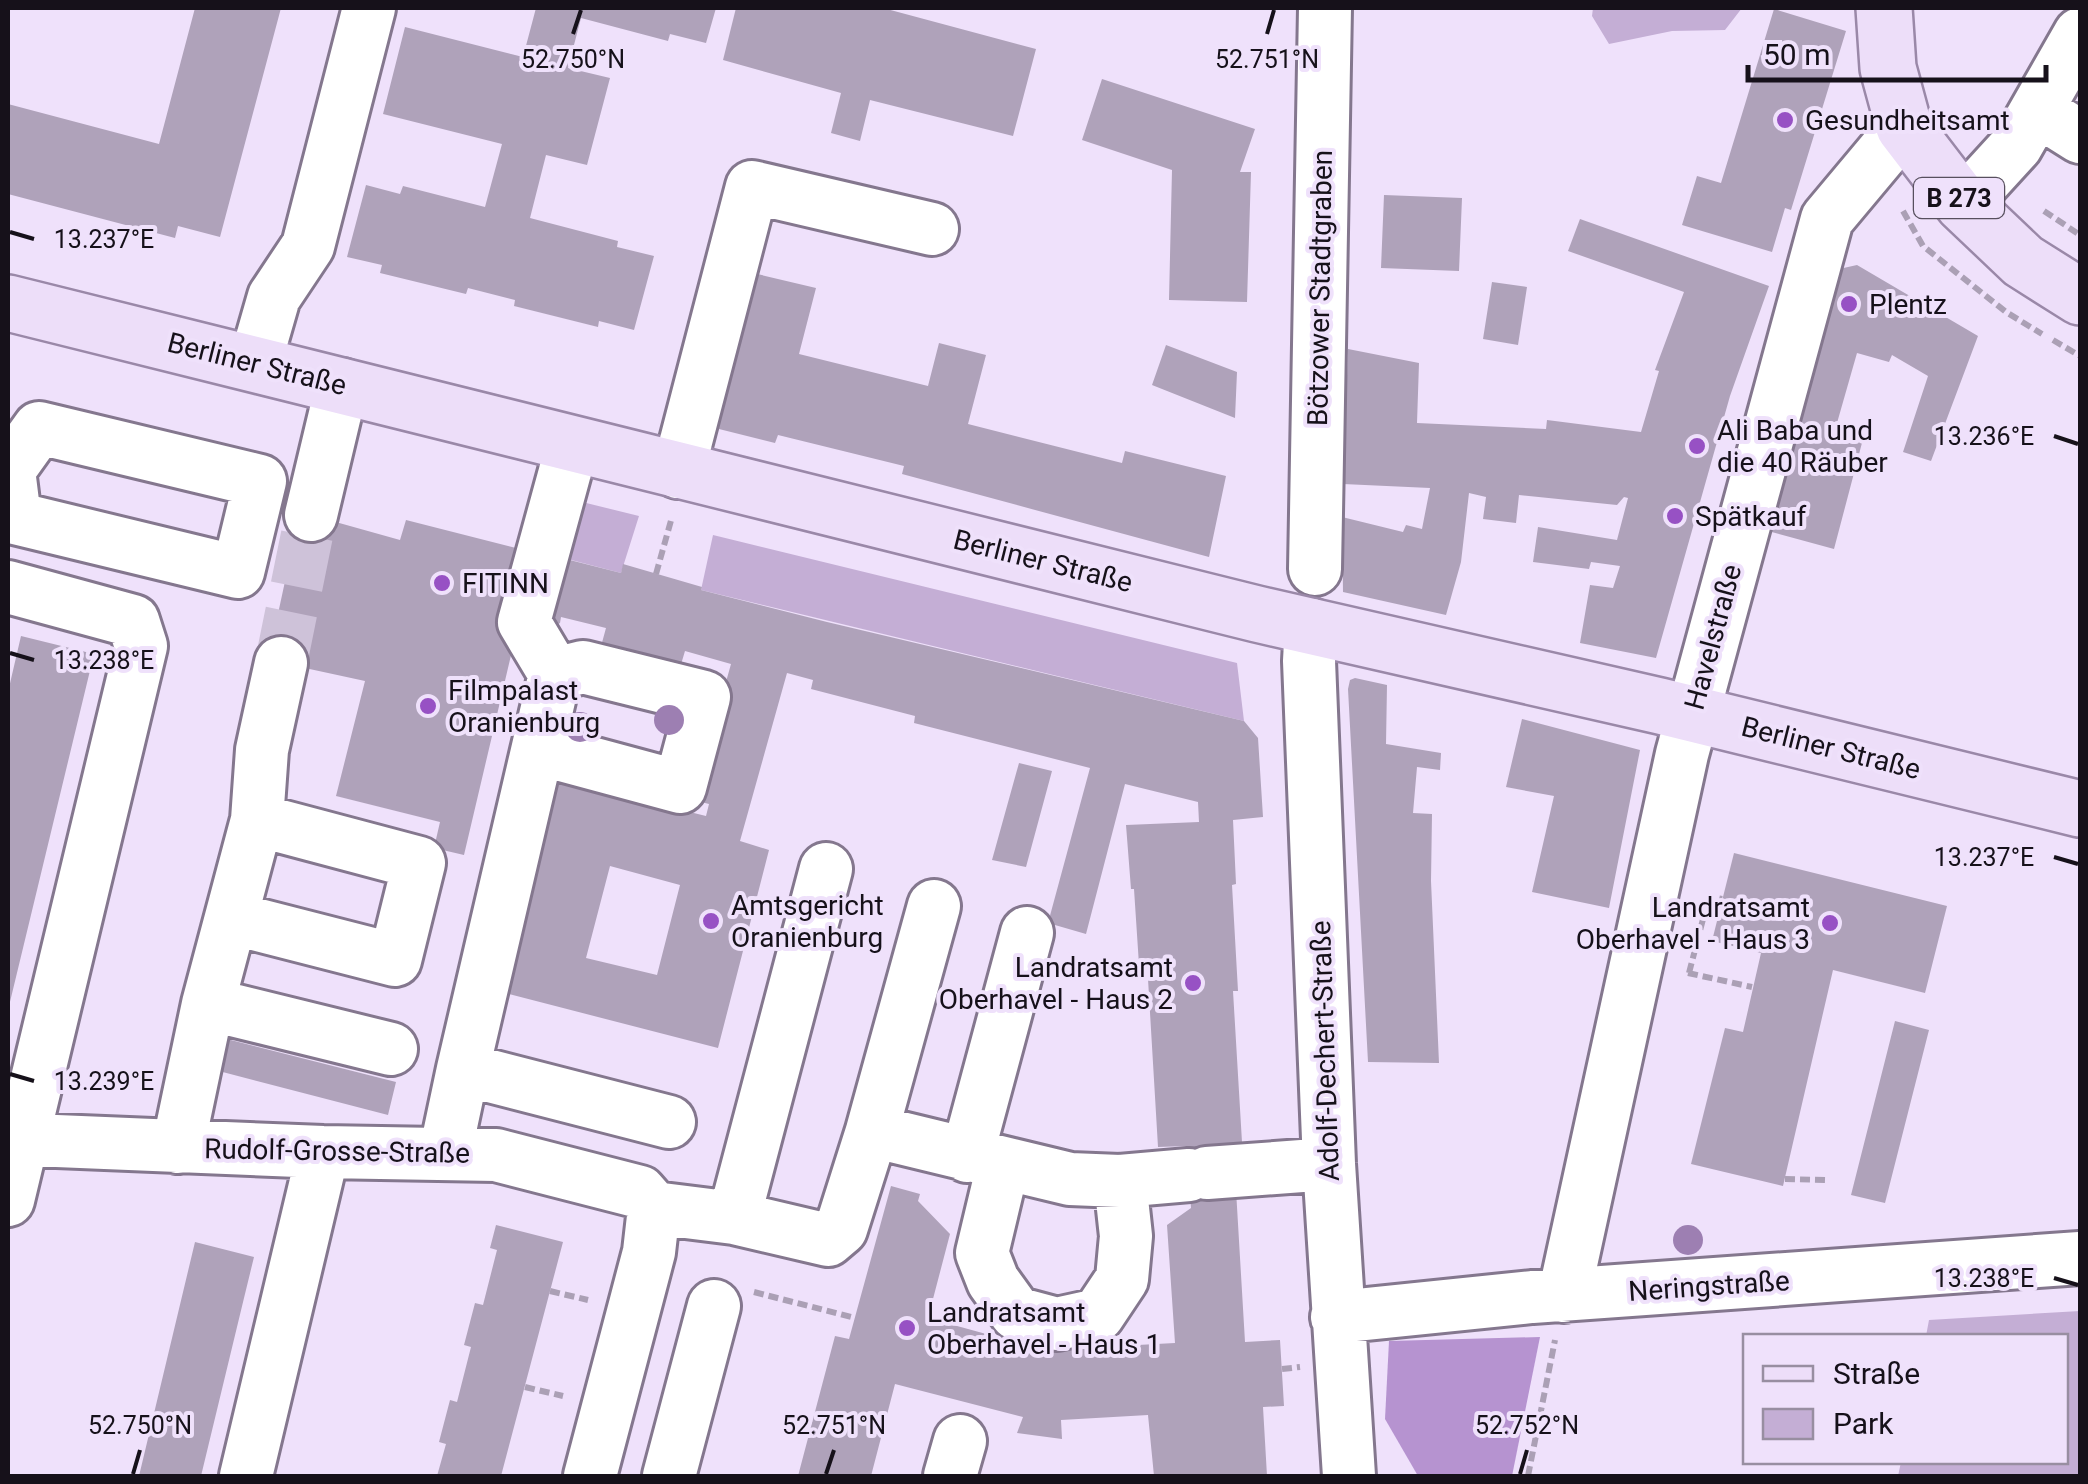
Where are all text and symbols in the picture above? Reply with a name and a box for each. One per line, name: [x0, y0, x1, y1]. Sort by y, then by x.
scale bar: [1748, 20, 2046, 82]
text: 50 m: [1763, 37, 1830, 72]
text: 52.750°N: [521, 45, 625, 74]
text: 52.751°N: [1215, 45, 1319, 74]
place label: Gesundheitsamt: [1805, 104, 2010, 137]
marker: Gesundheitsamt: [1774, 109, 1796, 131]
street label: Bötzower Stadtgraben: [1301, 150, 1339, 426]
road number: B 273: [1914, 178, 2004, 218]
text: 13.237°E: [54, 225, 154, 254]
place label: Plentz: [1869, 288, 1947, 321]
marker: Plentz: [1838, 293, 1860, 315]
street label: Berliner Straße: [164, 326, 350, 402]
place label: Ali Baba und die 40 Räuber: [1717, 414, 1888, 479]
text: 13.236°E: [1934, 422, 2034, 451]
marker: Ali Baba und die 40 Räuber: [1686, 435, 1708, 457]
place label: Spätkauf: [1695, 500, 1807, 533]
marker: Spätkauf: [1664, 505, 1686, 527]
street label: Berliner Straße: [950, 523, 1136, 599]
street label: Havelstraße: [1678, 561, 1748, 713]
place label: FITINN: [462, 567, 549, 600]
marker: FITINN: [431, 572, 453, 594]
text: 13.238°E: [54, 646, 154, 675]
place label: Filmpalast Oranienburg: [448, 674, 600, 739]
marker: Filmpalast Oranienburg: [417, 695, 439, 717]
street label: Berliner Straße: [1738, 710, 1924, 786]
text: 13.237°E: [1934, 843, 2034, 872]
place label: Amtsgericht Oranienburg: [731, 889, 884, 954]
place label: Landratsamt Oberhavel - Haus 3: [1576, 891, 1810, 956]
marker: Amtsgericht Oranienburg: [700, 910, 722, 932]
marker: Landratsamt Oberhavel - Haus 3: [1819, 912, 1841, 934]
street label: Adolf-Dechert-Straße: [1304, 920, 1346, 1182]
place label: Landratsamt Oberhavel - Haus 2: [939, 951, 1173, 1016]
marker: Landratsamt Oberhavel - Haus 2: [1182, 972, 1204, 994]
text: 13.239°E: [54, 1067, 154, 1096]
street label: Rudolf-Grosse-Straße: [204, 1132, 470, 1170]
street label: Neringstraße: [1627, 1264, 1791, 1308]
text: 13.238°E: [1934, 1264, 2034, 1293]
place label: Landratsamt Oberhavel - Haus 1: [927, 1296, 1161, 1361]
marker: Landratsamt Oberhavel - Haus 1: [896, 1317, 918, 1339]
legend: [1743, 1334, 2068, 1464]
text: Straße: [1833, 1356, 1920, 1391]
text: Park: [1833, 1406, 1894, 1441]
text: 52.750°N: [88, 1411, 192, 1440]
text: 52.751°N: [782, 1411, 886, 1440]
text: 52.752°N: [1475, 1411, 1579, 1440]

